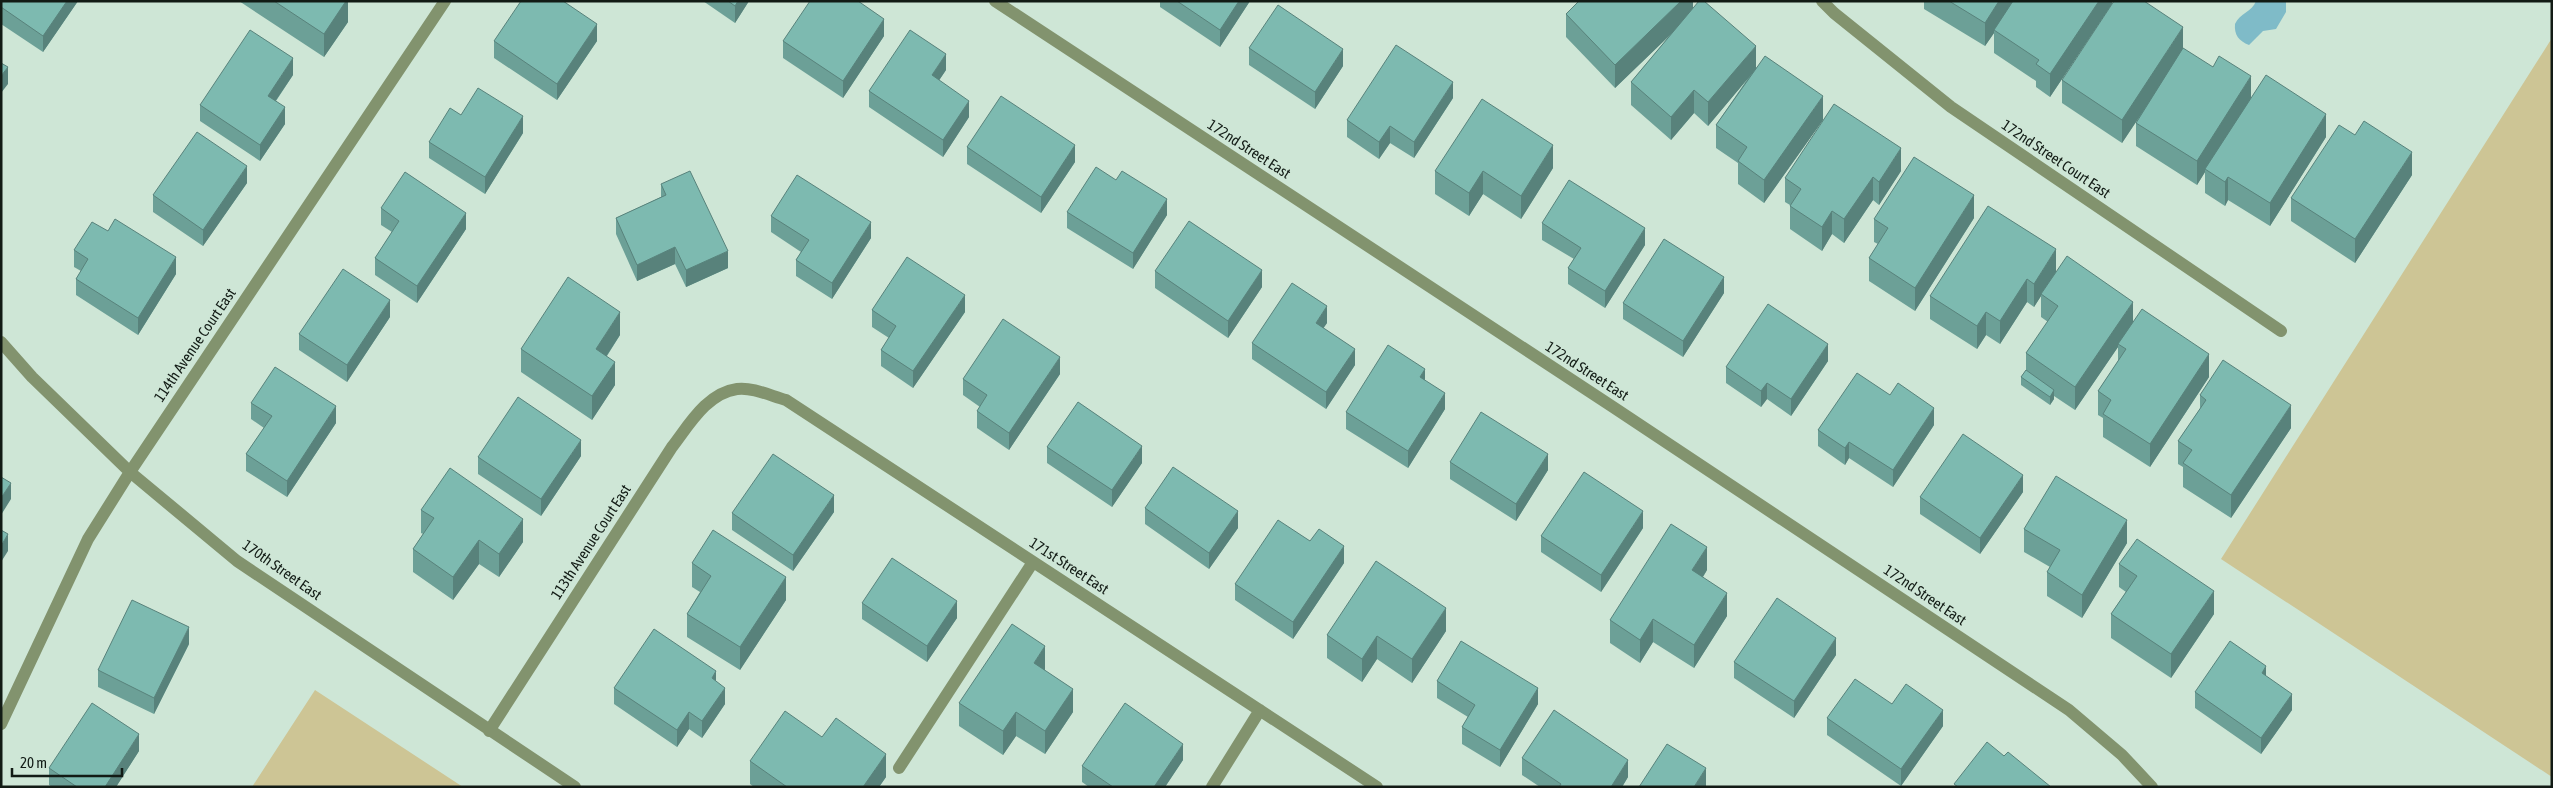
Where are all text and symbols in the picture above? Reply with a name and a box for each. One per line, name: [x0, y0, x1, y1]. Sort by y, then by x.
street label: 172nd Street East: [1205, 115, 1294, 182]
street label: 172nd Street Court East: [1999, 116, 2114, 201]
street label: 114th Avenue Court East: [150, 285, 239, 405]
street label: 172nd Street East: [1543, 337, 1632, 404]
street label: 113th Avenue Court East: [547, 481, 634, 602]
street label: 171st Street East: [1027, 534, 1112, 597]
street label: 170th Street East: [239, 536, 325, 603]
street label: 172nd Street East: [1881, 561, 1970, 628]
scale bar: [12, 746, 122, 778]
text: 20 m: [20, 754, 47, 771]

